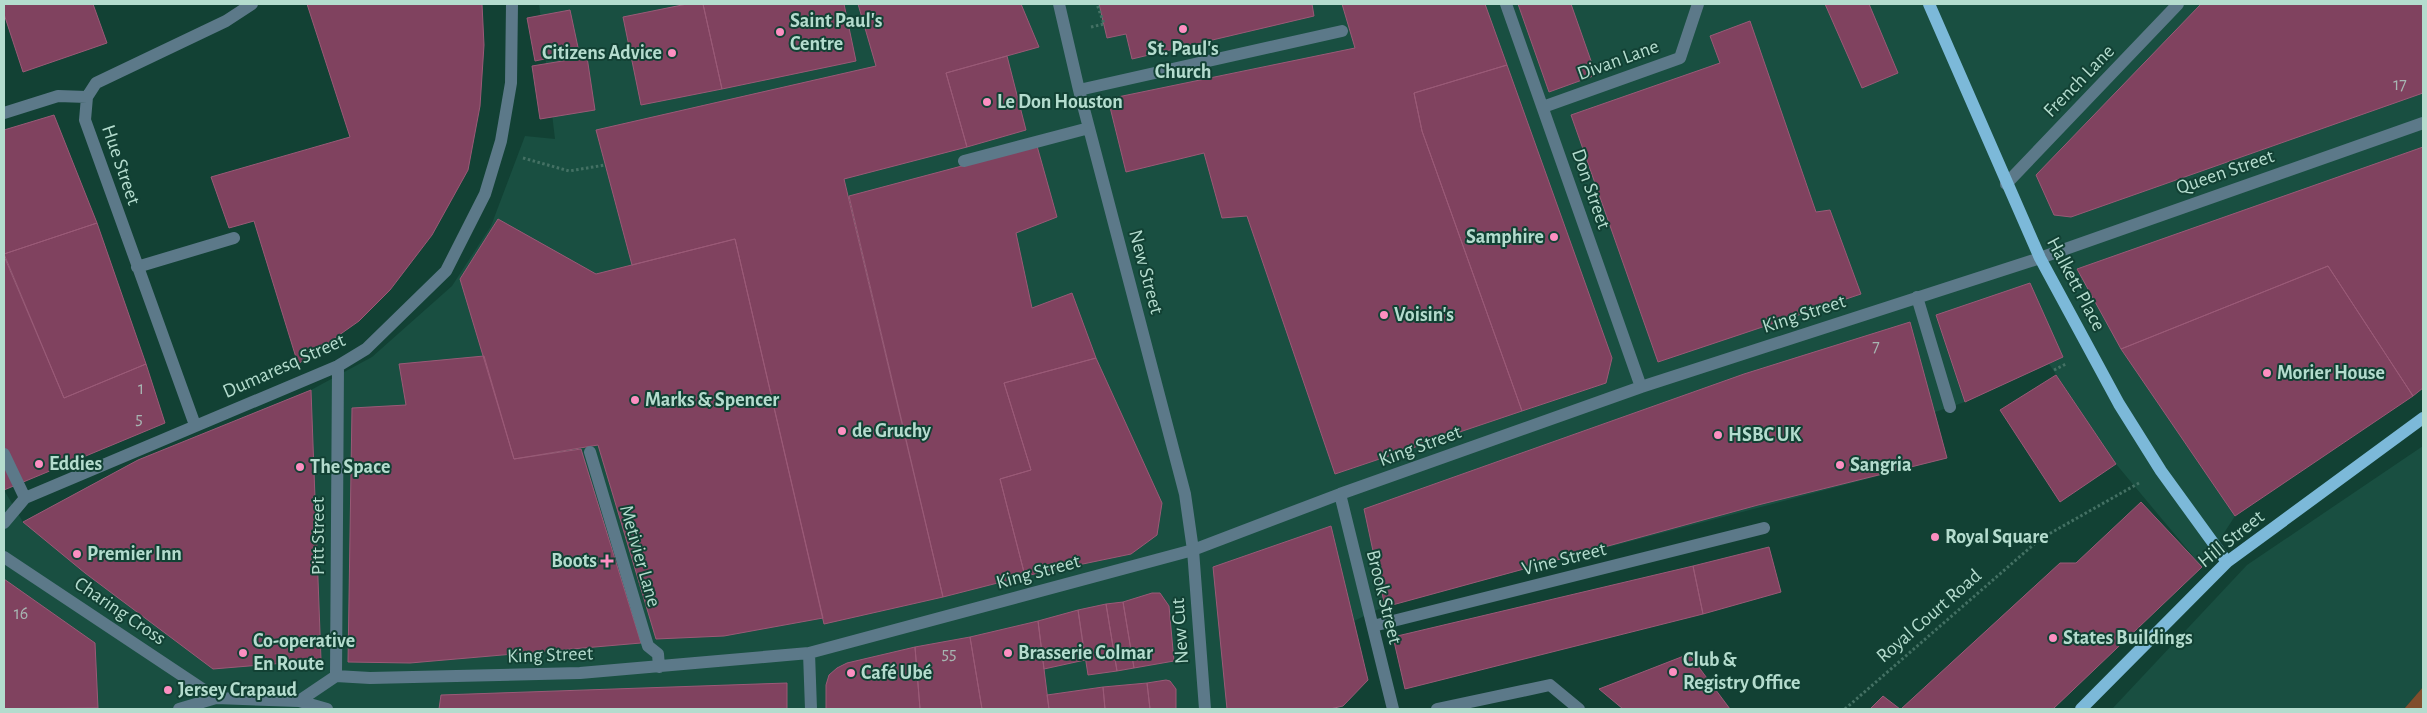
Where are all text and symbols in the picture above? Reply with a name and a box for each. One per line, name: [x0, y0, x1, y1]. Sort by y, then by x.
place label: Saint Paul's Centre: [790, 11, 883, 54]
marker: St. Paul's Church: [1177, 23, 1189, 35]
marker: Saint Paul's Centre: [774, 26, 786, 38]
street label: Divan Lane: [1574, 36, 1662, 84]
place label: St. Paul's Church: [1147, 39, 1219, 82]
street label: French Lane: [2040, 41, 2118, 121]
place label: Citizens Advice: [542, 43, 662, 63]
marker: Citizens Advice: [666, 47, 678, 59]
house number: 17: [2393, 76, 2407, 94]
place label: Le Don Houston: [997, 92, 1123, 112]
marker: Le Don Houston: [981, 96, 993, 108]
street label: Hue Street: [98, 122, 144, 208]
street label: Don Street: [1568, 146, 1614, 232]
street label: Queen Street: [2173, 146, 2277, 198]
place label: Samphire: [1466, 227, 1544, 247]
street label: New Street: [1125, 228, 1167, 317]
marker: Samphire: [1548, 231, 1560, 243]
street label: Halkett Place: [2043, 234, 2109, 334]
street label: King Street: [1760, 291, 1849, 337]
place label: Voisin's: [1394, 305, 1454, 325]
marker: Voisin's: [1378, 309, 1390, 321]
street label: Dumaresq Street: [220, 330, 349, 402]
house number: 7: [1872, 338, 1880, 356]
place label: Morier House: [2277, 363, 2385, 383]
marker: Morier House: [2261, 367, 2273, 379]
house number: 1: [138, 380, 144, 398]
place label: Marks & Spencer: [645, 390, 779, 410]
marker: Marks & Spencer: [629, 394, 641, 406]
house number: 5: [135, 410, 143, 428]
place label: de Gruchy: [852, 421, 931, 441]
street label: King Street: [1376, 422, 1465, 470]
marker: de Gruchy: [836, 425, 848, 437]
place label: HSBC UK: [1728, 425, 1802, 445]
marker: HSBC UK: [1712, 429, 1724, 441]
place label: Eddies: [49, 454, 103, 474]
place label: Sangria: [1850, 455, 1912, 475]
place label: The Space: [310, 457, 390, 477]
marker: Eddies: [33, 458, 45, 470]
marker: Sangria: [1834, 459, 1846, 471]
marker: The Space: [294, 461, 306, 473]
street label: Pitt Street: [308, 496, 328, 575]
street label: Metivier Lane: [616, 503, 664, 609]
street label: Hill Street: [2194, 506, 2268, 572]
place label: Royal Square: [1945, 527, 2049, 547]
marker: Royal Square: [1929, 531, 1941, 543]
street label: Vine Street: [1520, 539, 1609, 579]
place label: Premier Inn: [87, 544, 182, 564]
marker: Premier Inn: [71, 548, 83, 560]
street label: Brook Street: [1363, 548, 1405, 647]
place label: Boots: [551, 551, 597, 571]
street label: King Street: [994, 551, 1083, 593]
marker: Boots: [601, 555, 613, 567]
street label: Royal Court Road: [1873, 565, 1985, 667]
street label: Charing Cross: [71, 573, 169, 649]
street label: New Cut: [1168, 597, 1192, 665]
house number: 16: [14, 605, 28, 623]
place label: States Buildings: [2063, 628, 2193, 648]
place label: Co-operative En Route: [253, 631, 355, 674]
marker: States Buildings: [2047, 632, 2059, 644]
street label: King Street: [507, 643, 594, 666]
place label: Brasserie Colmar: [1018, 643, 1153, 663]
house number: 55: [941, 645, 957, 663]
marker: Co-operative En Route: [237, 647, 249, 659]
marker: Brasserie Colmar: [1002, 647, 1014, 659]
place label: Club & Registry Office: [1683, 650, 1801, 693]
place label: Café Ubé: [861, 663, 932, 683]
marker: Club & Registry Office: [1667, 666, 1679, 678]
marker: Café Ubé: [845, 667, 857, 679]
place label: Jersey Crapaud: [178, 680, 298, 700]
marker: Jersey Crapaud: [162, 684, 174, 696]

